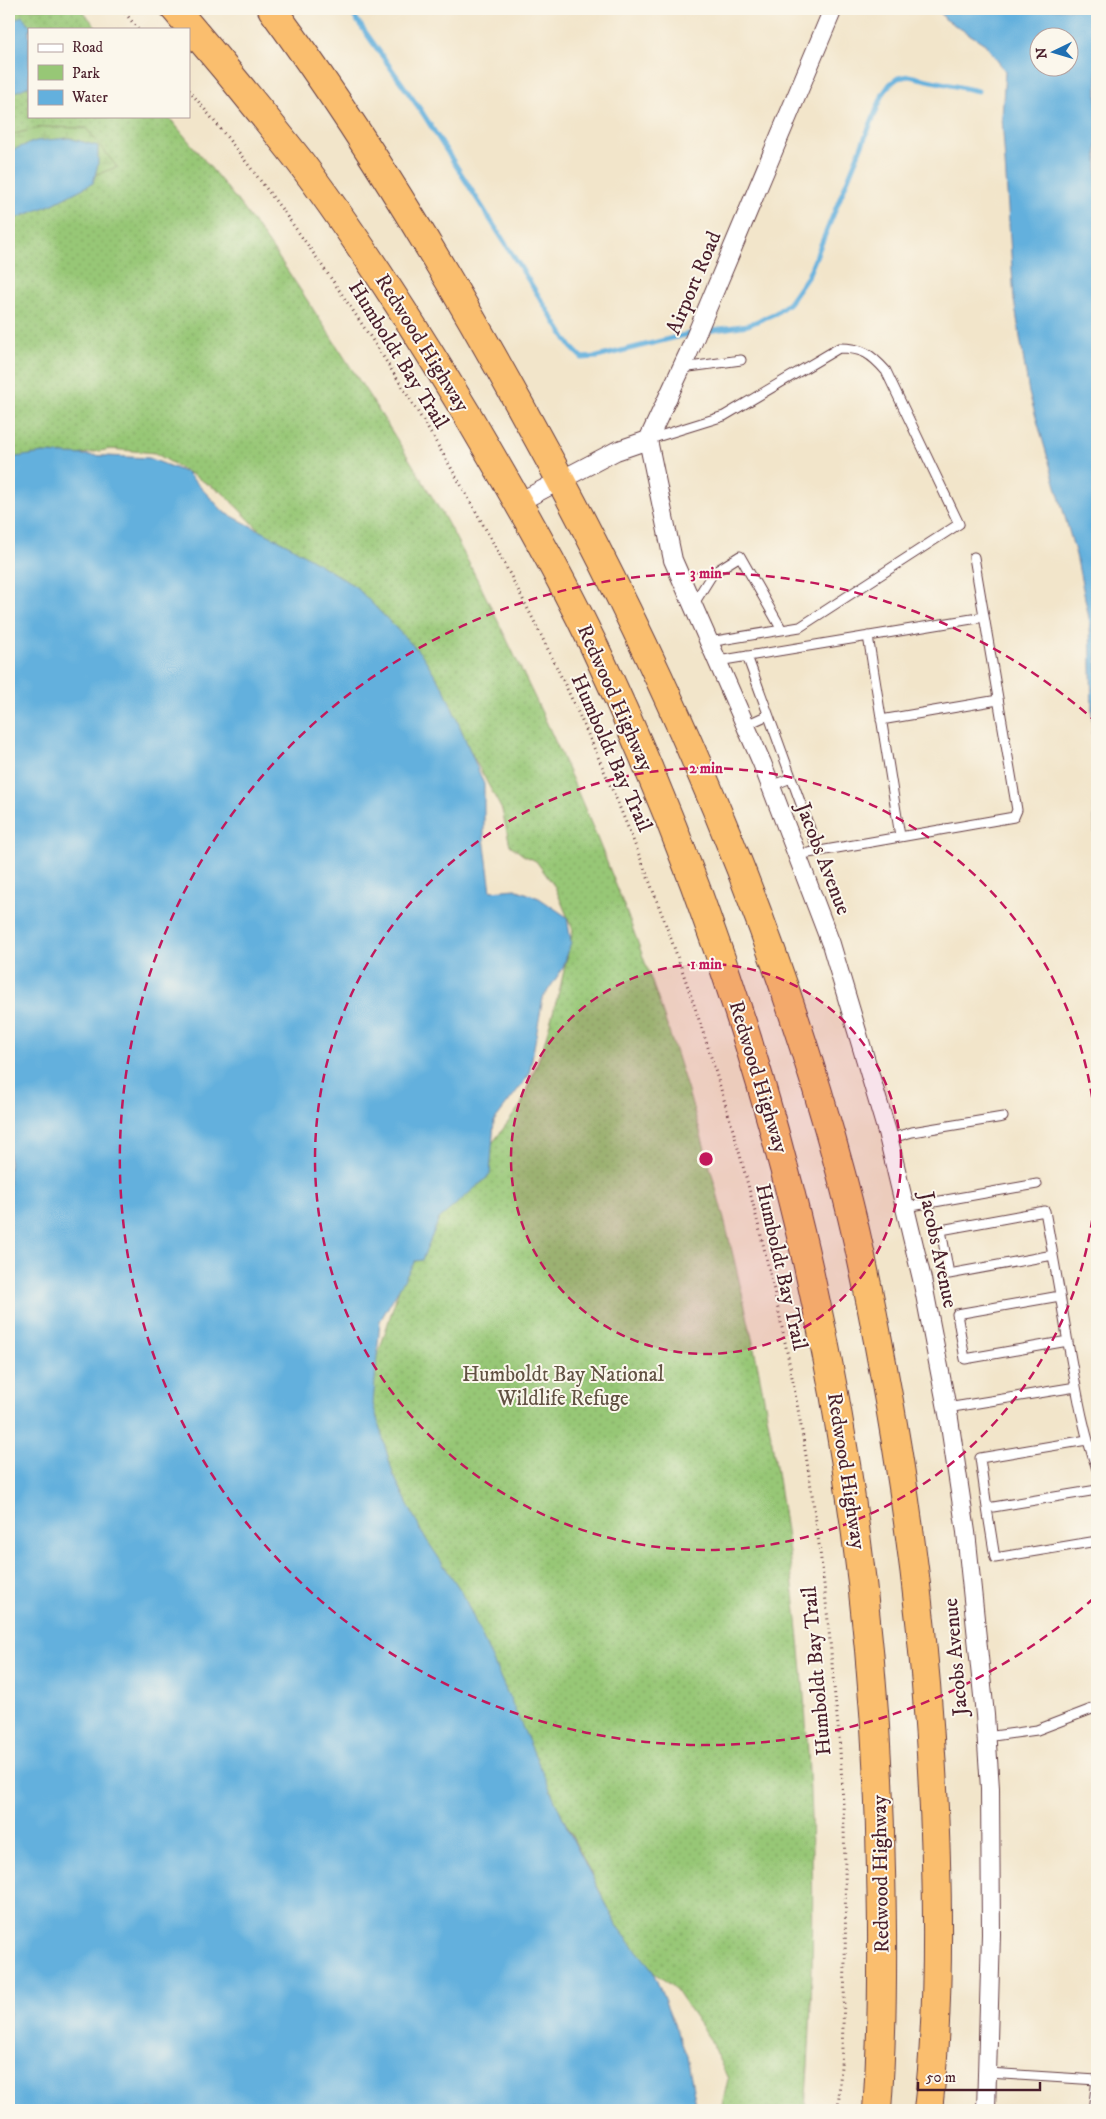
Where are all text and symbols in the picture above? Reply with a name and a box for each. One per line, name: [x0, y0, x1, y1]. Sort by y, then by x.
legend: [28, 28, 190, 118]
north arrow: [1028, 28, 1078, 78]
text: Road: [72, 38, 104, 57]
text: N: [1033, 46, 1052, 60]
text: Park: [72, 64, 101, 83]
text: Water: [71, 88, 108, 107]
street label: Airport Road: [661, 227, 728, 339]
street label: Redwood Highway: [369, 269, 475, 418]
street label: Humboldt Bay Trail: [342, 276, 454, 435]
text: 3 min: [690, 564, 722, 583]
street label: Redwood Highway: [571, 620, 659, 776]
street label: Humboldt Bay Trail: [565, 670, 658, 837]
text: 2 min: [689, 759, 723, 778]
street label: Jacobs Avenue: [789, 797, 856, 919]
text: 1 min: [690, 955, 722, 974]
street label: Redwood Highway: [722, 998, 794, 1157]
centre of rings: [697, 1150, 715, 1168]
street label: Humboldt Bay Trail: [749, 1181, 813, 1353]
street label: Jacobs Avenue: [913, 1188, 963, 1311]
park label: Humboldt Bay National Wildlife Refuge: [462, 1362, 665, 1412]
street label: Redwood Highway: [821, 1391, 871, 1552]
street label: Humboldt Bay Trail: [797, 1585, 837, 1757]
street label: Jacobs Avenue: [938, 1597, 974, 1719]
street label: Redwood Highway: [867, 1794, 895, 1953]
scale bar: [918, 2059, 1041, 2091]
text: 50 m: [926, 2068, 956, 2087]

